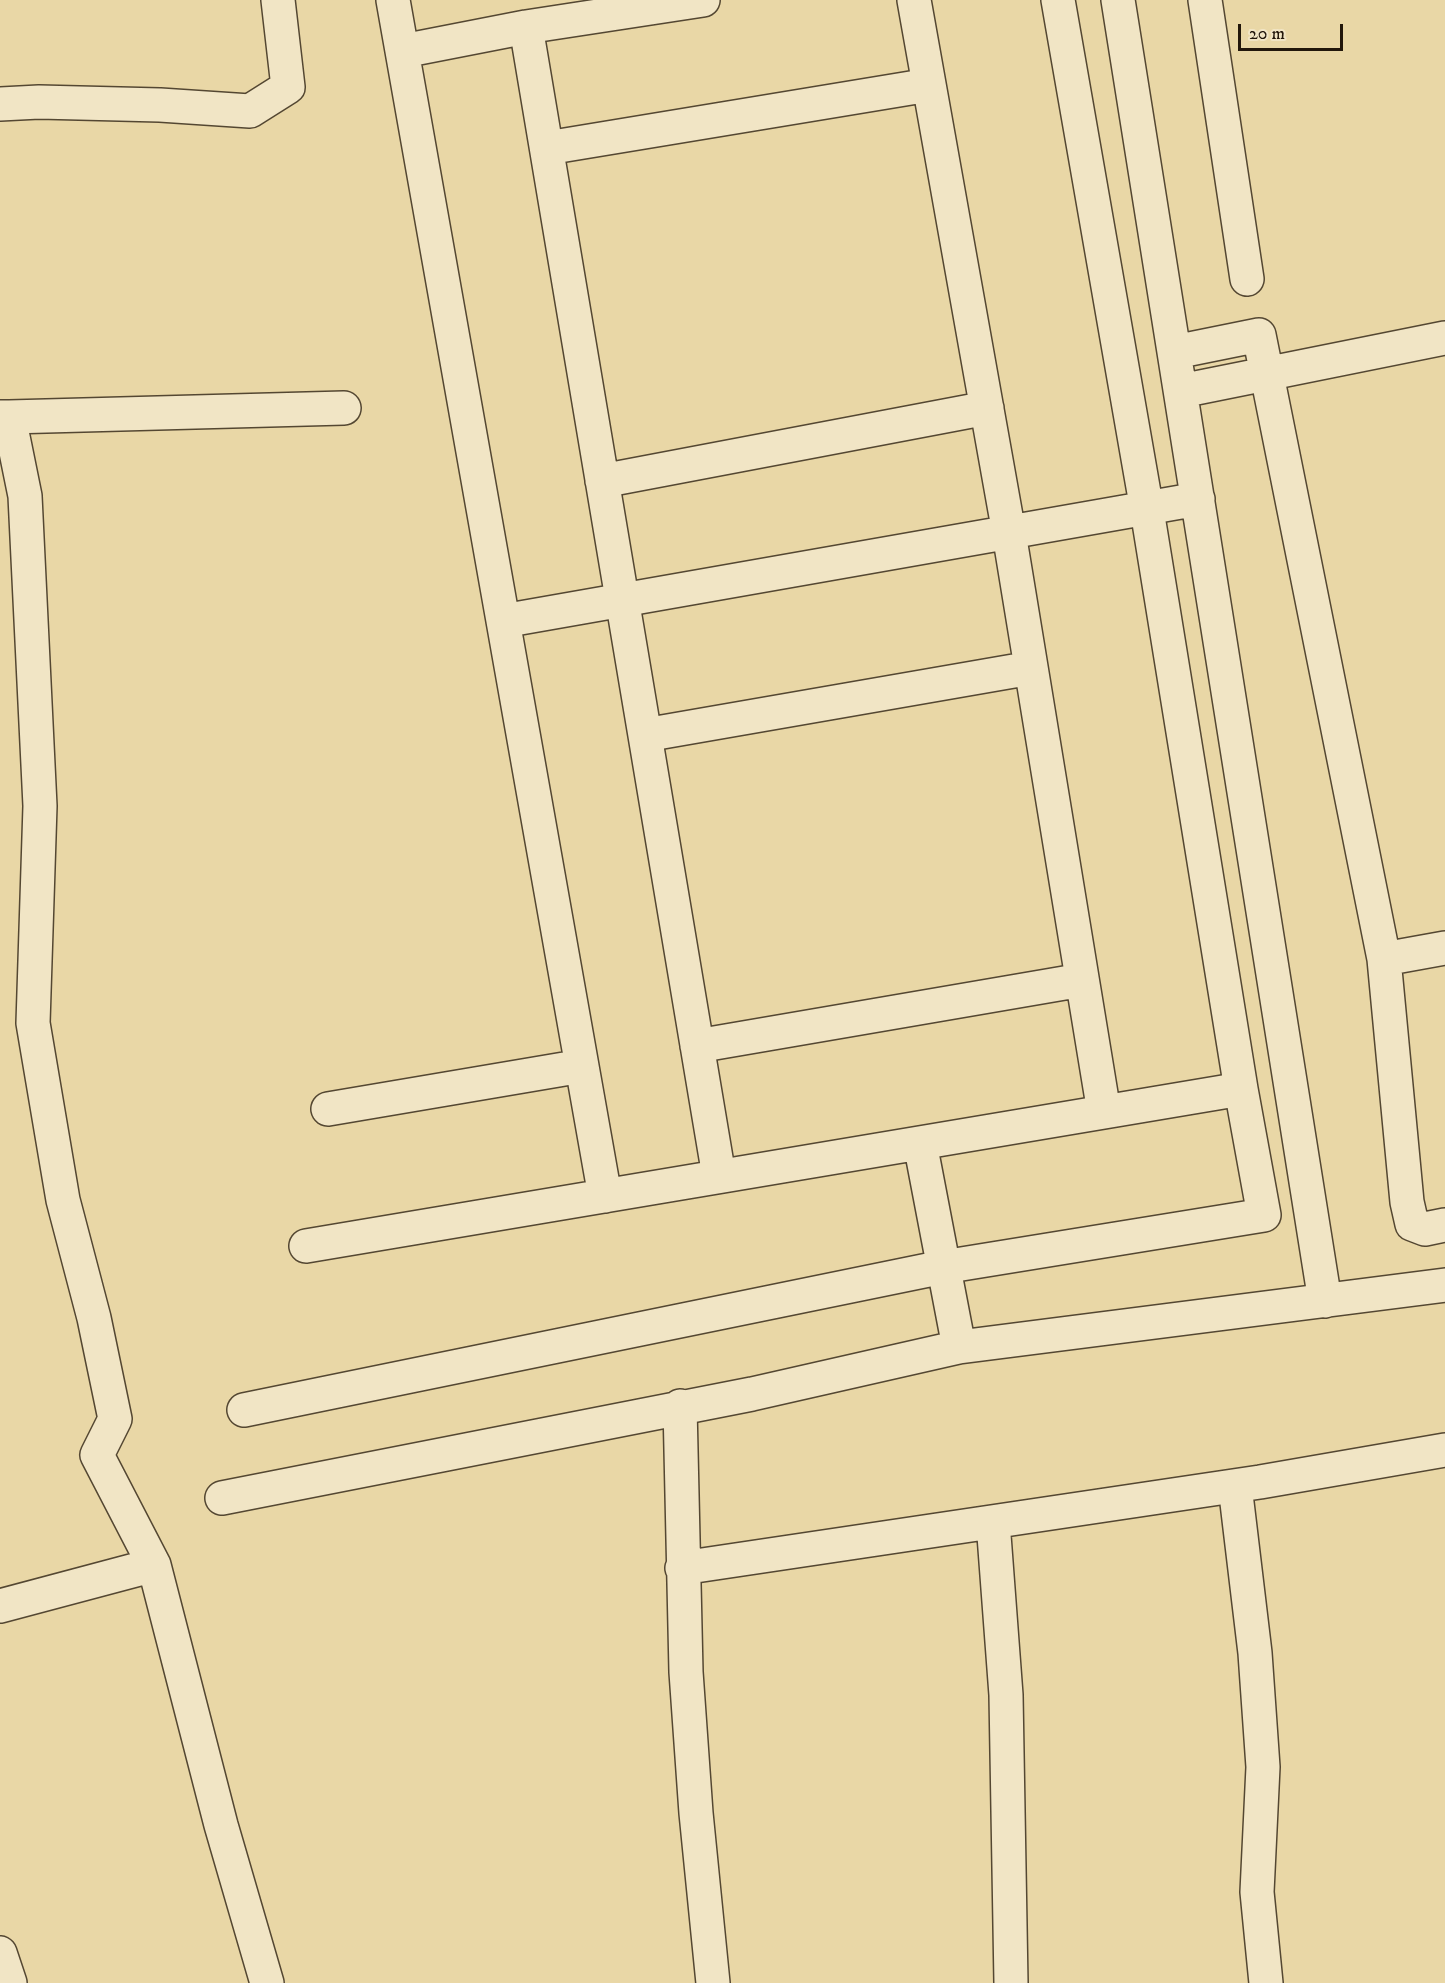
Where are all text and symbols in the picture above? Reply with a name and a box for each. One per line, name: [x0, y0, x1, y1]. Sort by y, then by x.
scale bar: [1241, 12, 1346, 50]
text: 20 m: [1249, 23, 1285, 45]

